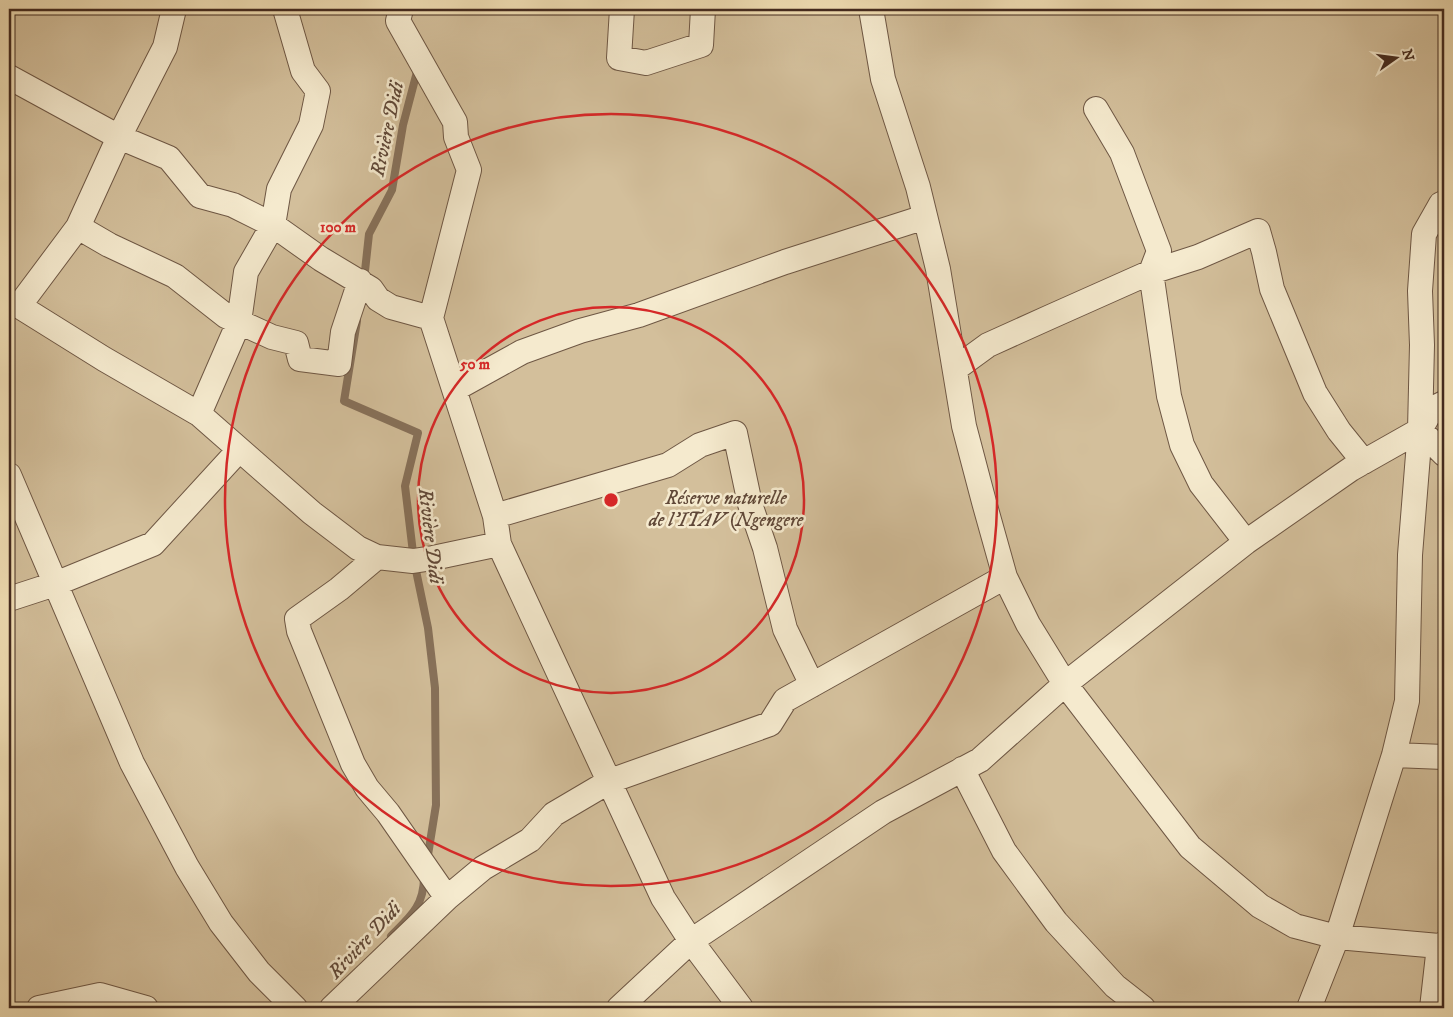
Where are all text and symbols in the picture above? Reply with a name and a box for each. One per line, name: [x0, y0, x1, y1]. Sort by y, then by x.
north arrow: [1370, 32, 1420, 82]
text: N: [1398, 47, 1418, 63]
water label: Rivière Didi: [366, 78, 411, 180]
text: 100 m: [320, 218, 357, 237]
text: 50 m: [459, 355, 491, 374]
water label: Rivière Didi: [412, 486, 448, 587]
park label: Réserve naturelle de l'ITAV (Ngengere: [648, 487, 804, 532]
centre of rings: [602, 491, 620, 509]
water label: Rivière Didi: [322, 896, 408, 986]

